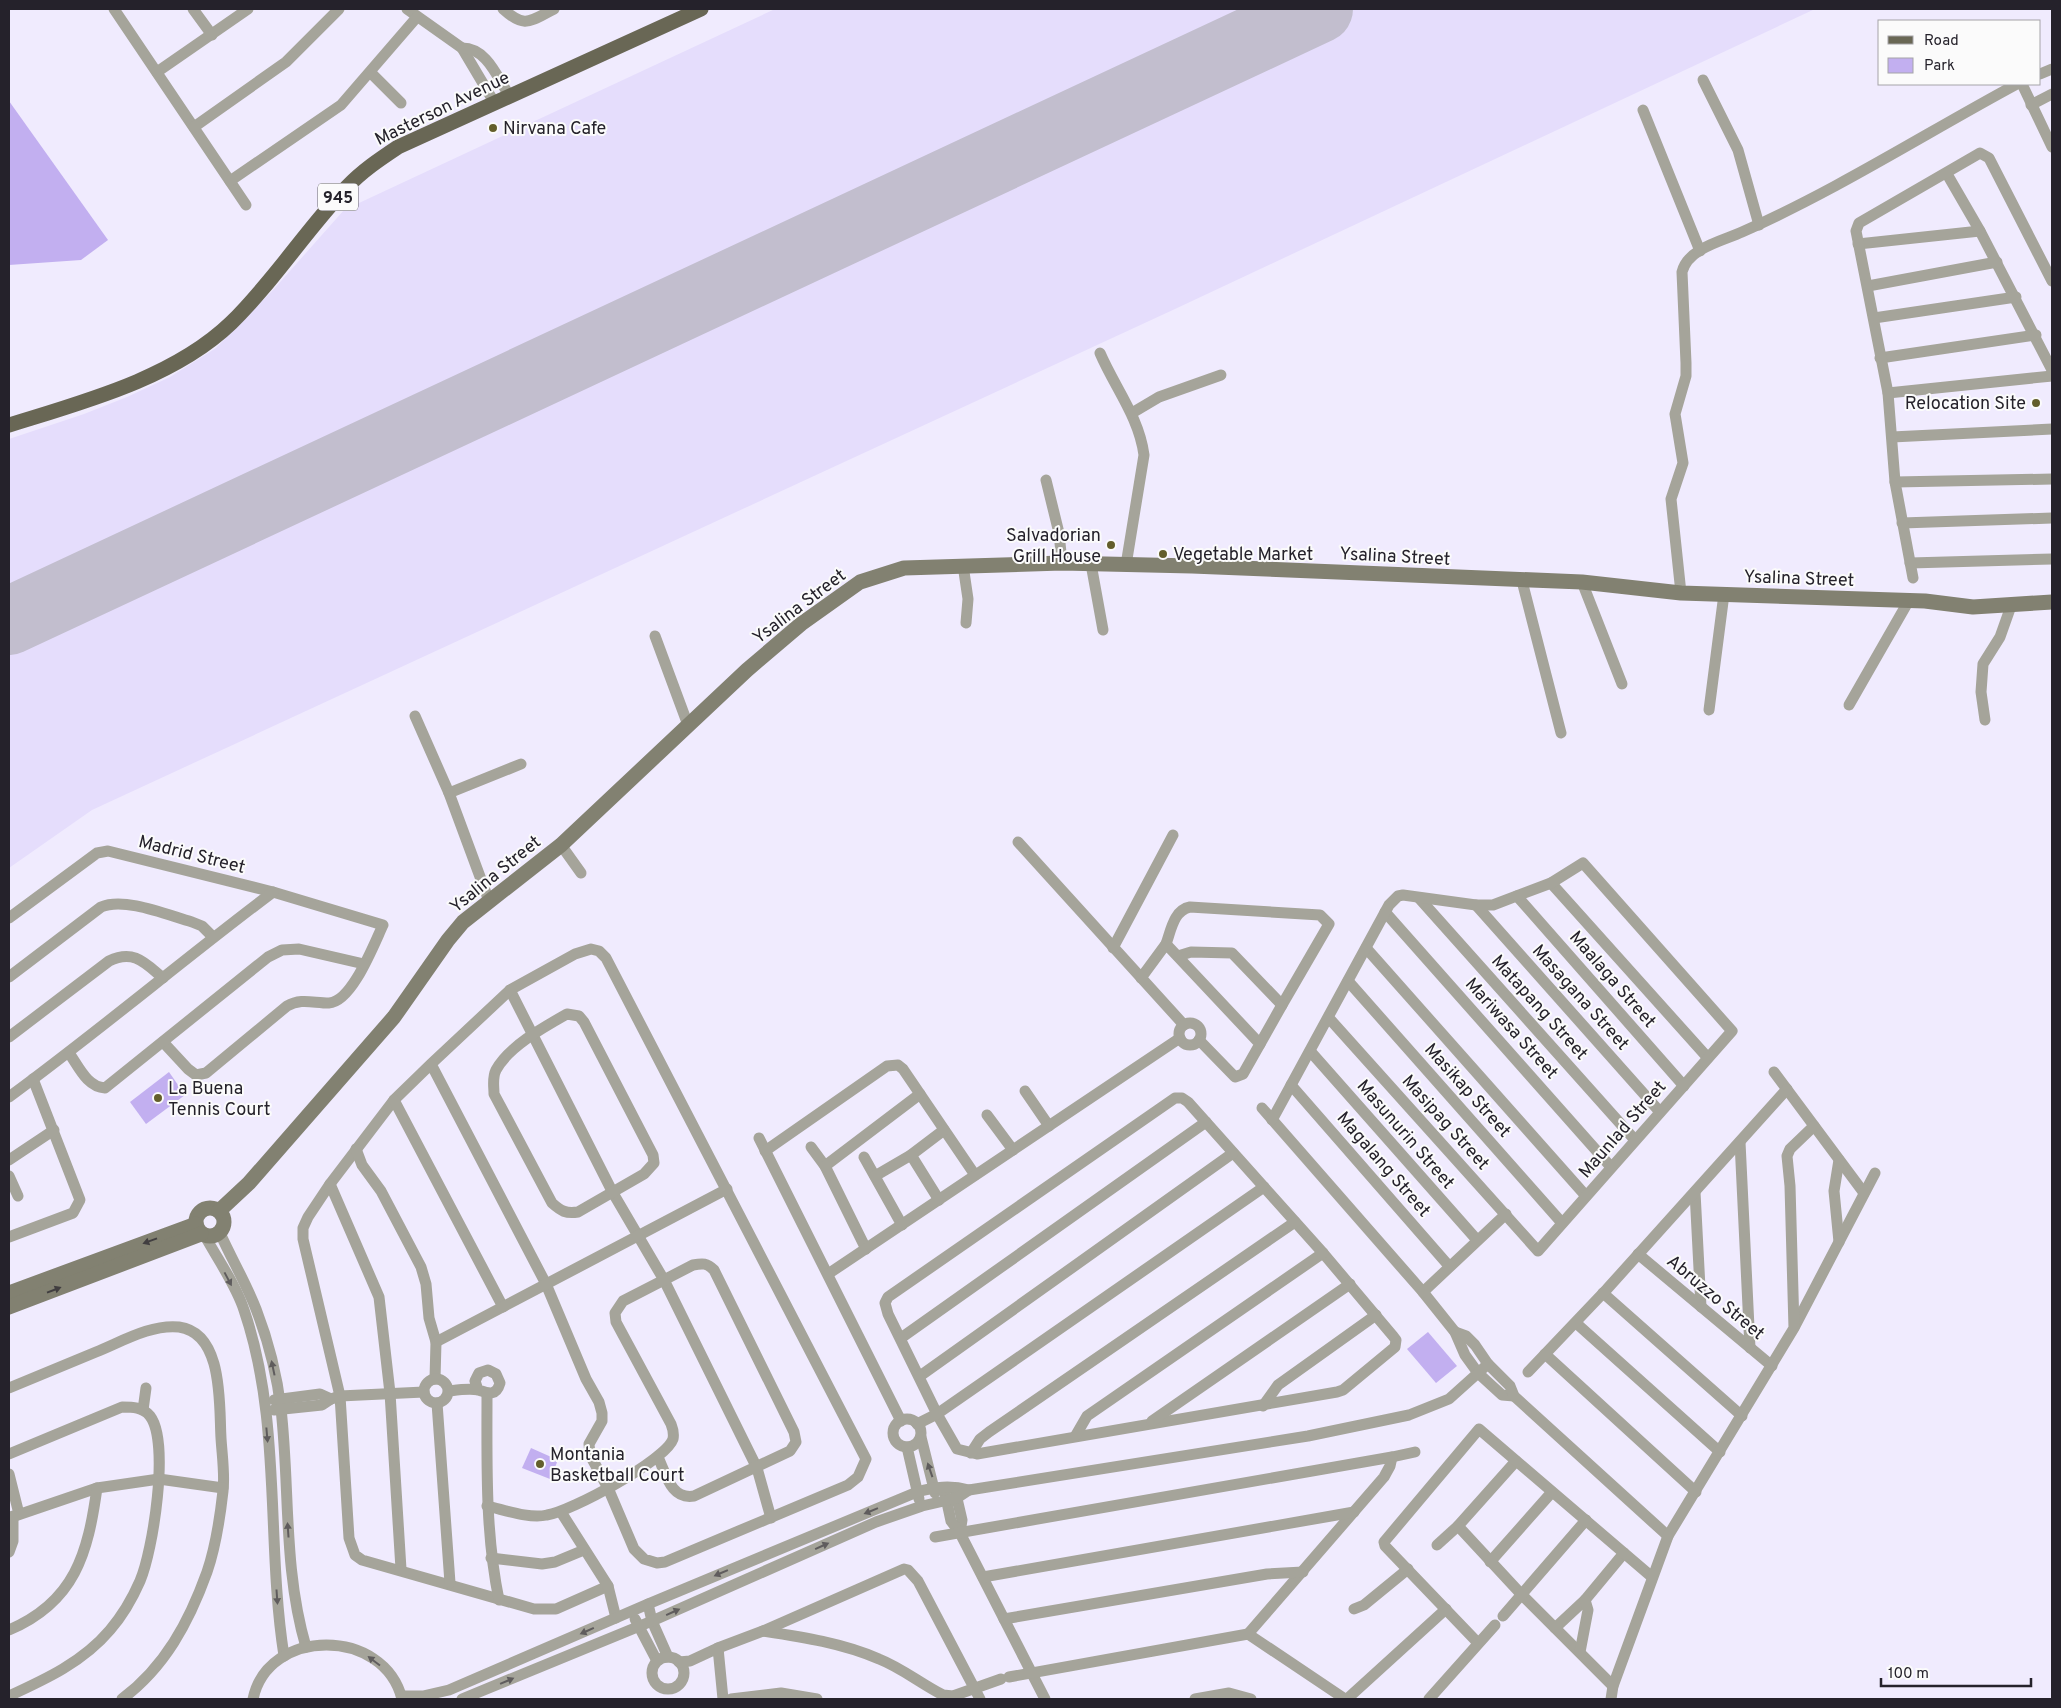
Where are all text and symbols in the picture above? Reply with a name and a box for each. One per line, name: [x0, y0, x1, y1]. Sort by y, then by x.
legend: [1878, 20, 2041, 85]
text: Road: [1924, 32, 1959, 51]
text: Park: [1924, 57, 1955, 76]
street label: Masterson Avenue: [372, 67, 514, 152]
place label: Nirvana Cafe: [503, 118, 606, 141]
marker: Nirvana Cafe: [487, 122, 499, 134]
road number: 945: [318, 183, 358, 210]
place label: Relocation Site: [1905, 393, 2026, 416]
marker: Relocation Site: [2030, 397, 2042, 409]
place label: Salvadorian Grill House: [1006, 525, 1101, 569]
marker: Salvadorian Grill House: [1105, 539, 1117, 551]
street label: Ysalina Street: [1339, 543, 1451, 572]
place label: Vegetable Market: [1173, 544, 1313, 567]
marker: Vegetable Market: [1157, 548, 1169, 560]
street label: Ysalina Street: [749, 565, 851, 650]
street label: Ysalina Street: [1743, 566, 1855, 593]
street label: Madrid Street: [136, 831, 247, 880]
street label: Ysalina Street: [446, 831, 546, 919]
street label: Maalaga Street: [1564, 927, 1660, 1033]
street label: Masagana Street: [1526, 940, 1634, 1056]
street label: Matapang Street: [1486, 951, 1592, 1065]
street label: Mariwasa Street: [1459, 973, 1563, 1085]
street label: Masikap Street: [1418, 1039, 1515, 1143]
street label: Masipag Street: [1396, 1071, 1494, 1175]
street label: Masunurin Street: [1351, 1075, 1459, 1195]
street label: Maunlad Street: [1574, 1076, 1672, 1184]
place label: La Buena Tennis Court: [168, 1078, 271, 1122]
marker: La Buena Tennis Court: [152, 1092, 164, 1104]
street label: Magalang Street: [1331, 1108, 1435, 1222]
one-way arrow: [142, 1237, 157, 1245]
street label: Abruzzo Street: [1661, 1250, 1769, 1346]
one-way arrow: [224, 1272, 232, 1286]
one-way arrow: [47, 1286, 62, 1294]
one-way arrow: [269, 1361, 277, 1376]
one-way arrow: [263, 1428, 271, 1444]
place label: Montania Basketball Court: [550, 1444, 684, 1488]
marker: Montania Basketball Court: [534, 1458, 546, 1470]
one-way arrow: [926, 1462, 934, 1477]
one-way arrow: [864, 1507, 879, 1515]
one-way arrow: [284, 1522, 292, 1538]
one-way arrow: [815, 1541, 829, 1549]
one-way arrow: [714, 1570, 729, 1577]
one-way arrow: [274, 1590, 282, 1606]
one-way arrow: [666, 1607, 680, 1615]
one-way arrow: [580, 1627, 594, 1635]
one-way arrow: [367, 1656, 381, 1666]
scale bar: [1881, 1656, 2031, 1688]
text: 100 m: [1888, 1665, 1929, 1684]
one-way arrow: [500, 1677, 514, 1685]

